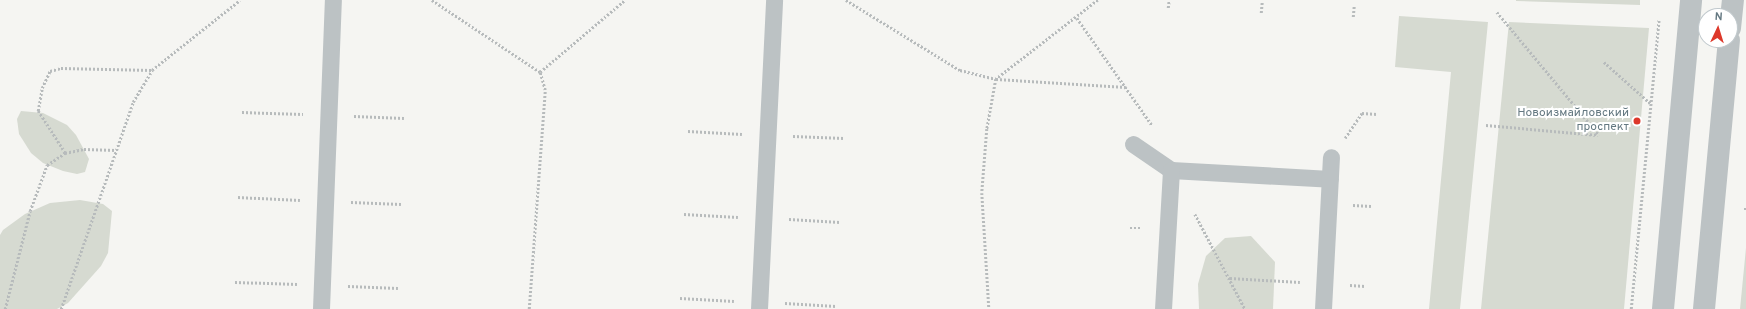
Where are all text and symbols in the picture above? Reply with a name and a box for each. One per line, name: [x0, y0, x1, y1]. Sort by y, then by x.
north arrow: [1698, 8, 1738, 48]
text: N: [1714, 10, 1723, 24]
place label: Новоизмайловский проспект: [1517, 107, 1629, 135]
marker: Новоизмайловский проспект: [1632, 116, 1642, 126]

